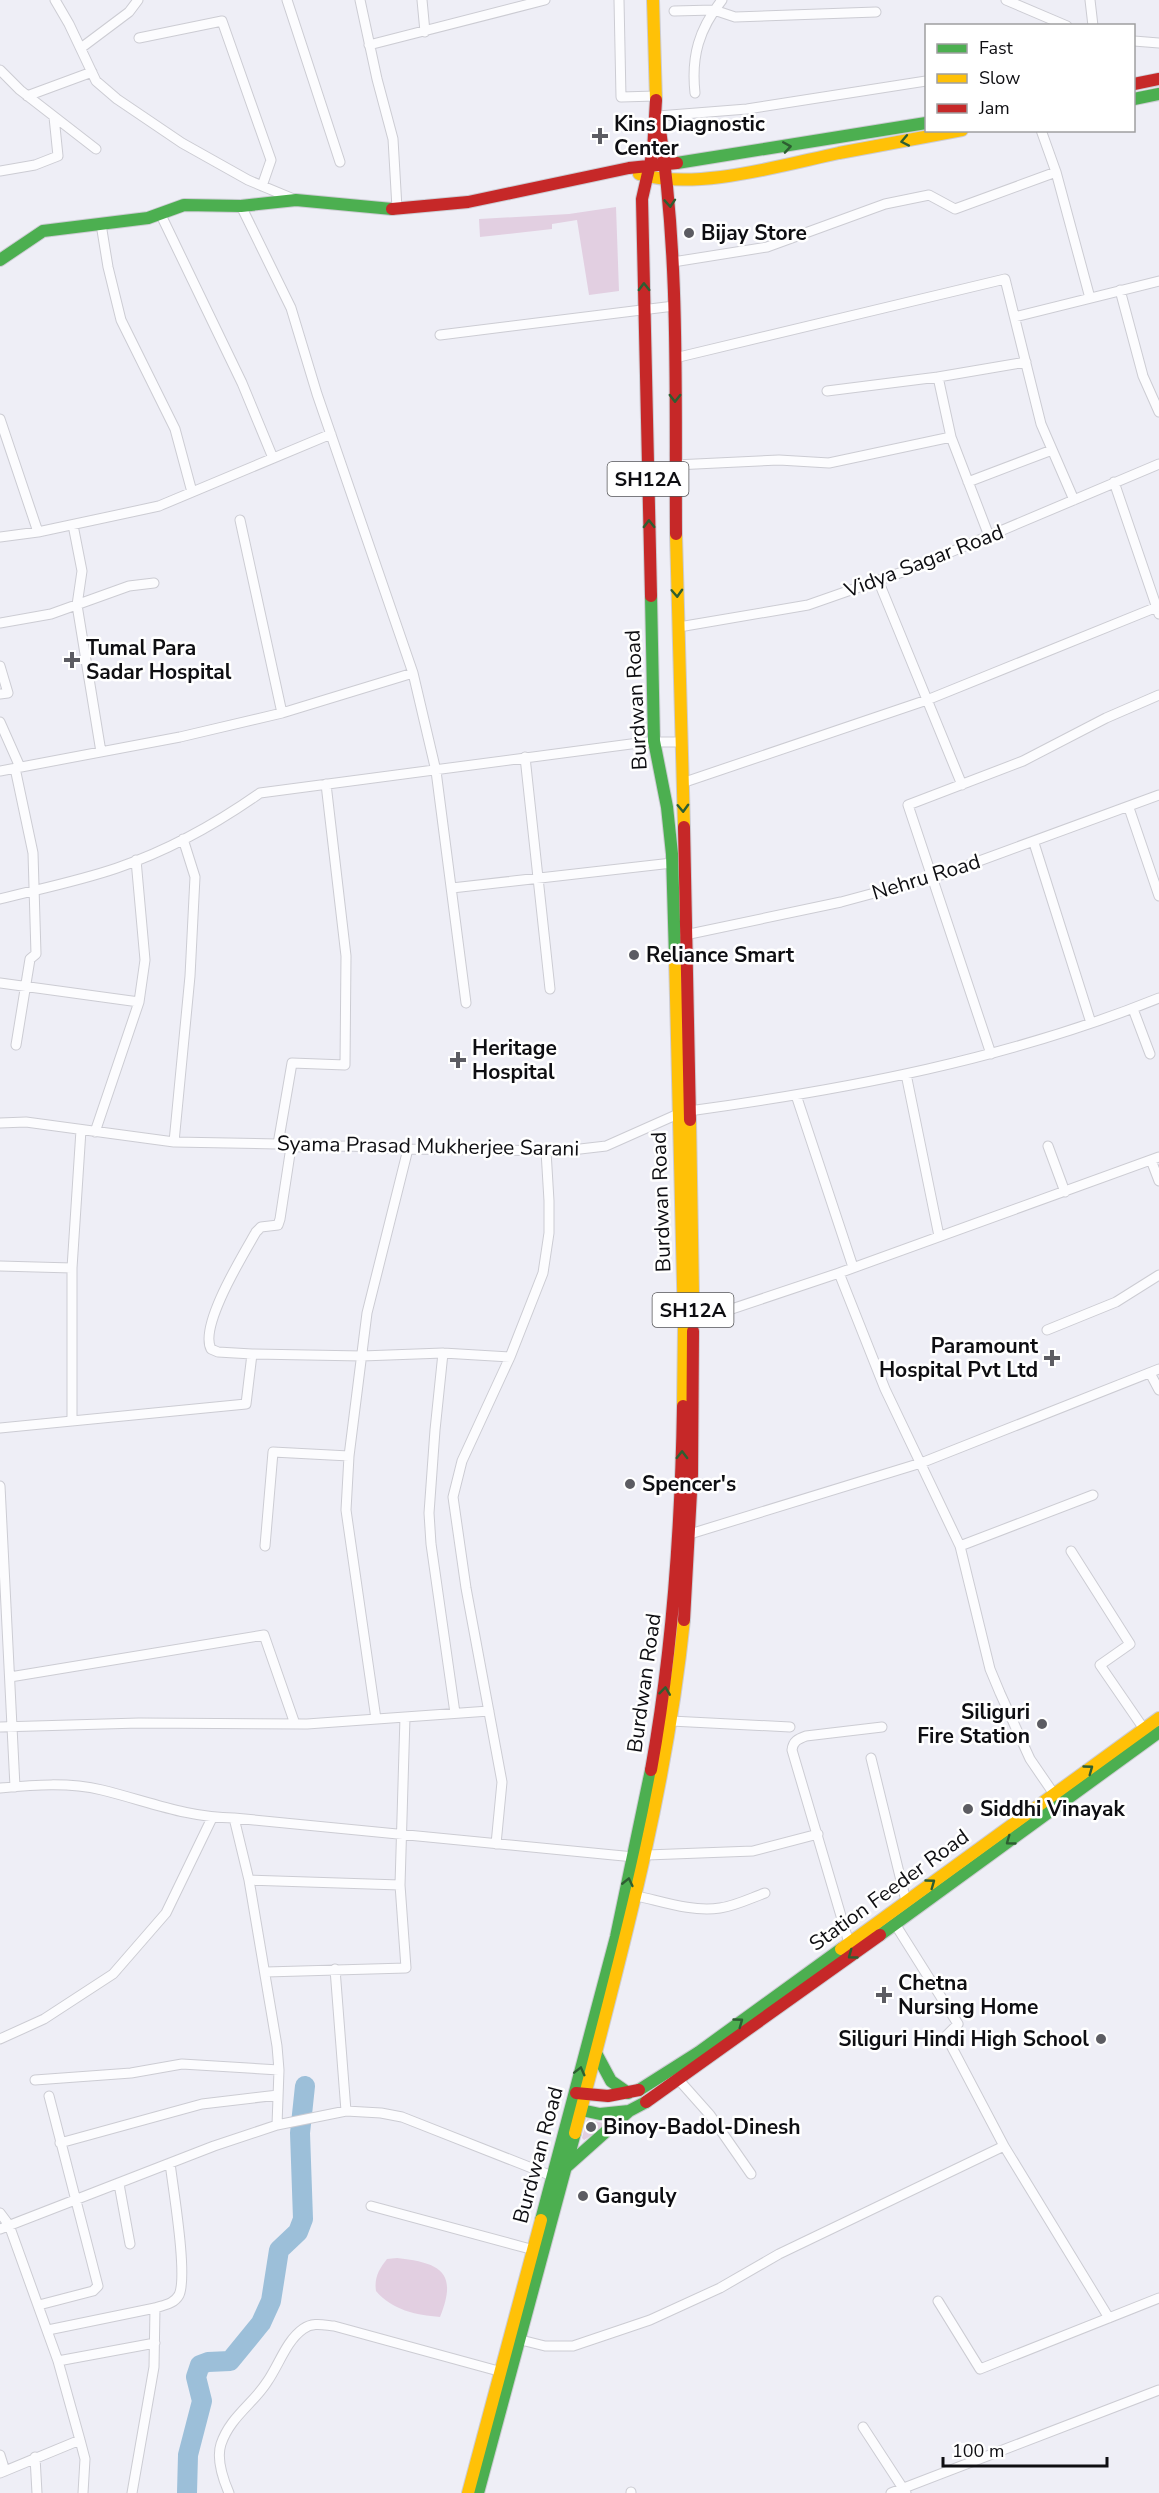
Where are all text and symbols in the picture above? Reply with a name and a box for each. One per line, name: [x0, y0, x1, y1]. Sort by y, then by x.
legend: [925, 24, 1135, 132]
text: Fast: [979, 36, 1014, 60]
text: Slow: [979, 66, 1020, 90]
text: Jam: [978, 96, 1010, 120]
place label: Kins Diagnostic Center: [614, 110, 765, 162]
marker: Kins Diagnostic Center: [591, 127, 609, 145]
one-way arrow: [900, 134, 910, 147]
one-way arrow: [782, 141, 791, 153]
one-way arrow: [663, 198, 676, 207]
place label: Bijay Store: [701, 219, 807, 247]
marker: Bijay Store: [682, 226, 696, 240]
one-way arrow: [637, 283, 650, 292]
one-way arrow: [669, 393, 681, 402]
road number: SH12A: [608, 462, 688, 496]
street label: Vidya Sagar Road: [840, 518, 1007, 605]
one-way arrow: [643, 520, 655, 529]
one-way arrow: [671, 588, 684, 597]
street label: Burdwan Road: [618, 629, 654, 771]
place label: Tumal Para Sadar Hospital: [86, 634, 232, 686]
marker: Tumal Para Sadar Hospital: [63, 651, 81, 669]
one-way arrow: [676, 804, 689, 813]
street label: Nehru Road: [868, 847, 984, 907]
place label: Reliance Smart: [646, 941, 795, 969]
marker: Reliance Smart: [627, 948, 641, 962]
place label: Heritage Hospital: [472, 1034, 557, 1086]
marker: Heritage Hospital: [449, 1051, 467, 1069]
street label: Syama Prasad Mukherjee Sarani: [277, 1129, 579, 1163]
street label: Burdwan Road: [645, 1131, 677, 1273]
road number: SH12A: [652, 1293, 734, 1327]
place label: Paramount Hospital Pvt Ltd: [879, 1332, 1039, 1384]
marker: Paramount Hospital Pvt Ltd: [1043, 1349, 1061, 1367]
one-way arrow: [676, 1450, 688, 1459]
place label: Spencer's: [642, 1470, 736, 1498]
marker: Spencer's: [623, 1477, 637, 1491]
street label: Burdwan Road: [620, 1612, 668, 1754]
one-way arrow: [658, 1686, 670, 1695]
place label: Siliguri Fire Station: [917, 1698, 1030, 1750]
marker: Siliguri Fire Station: [1035, 1717, 1049, 1731]
one-way arrow: [1083, 1765, 1094, 1776]
place label: Siddhi Vinayak: [980, 1795, 1125, 1823]
marker: Siddhi Vinayak: [961, 1802, 975, 1816]
street label: Station Feeder Road: [803, 1822, 975, 1958]
one-way arrow: [1005, 1834, 1016, 1845]
one-way arrow: [621, 1878, 634, 1888]
one-way arrow: [925, 1879, 936, 1890]
one-way arrow: [847, 1948, 858, 1959]
place label: Chetna Nursing Home: [898, 1969, 1038, 2021]
marker: Chetna Nursing Home: [875, 1986, 893, 2004]
one-way arrow: [733, 2018, 744, 2029]
place label: Siliguri Hindi High School: [838, 2025, 1089, 2053]
marker: Siliguri Hindi High School: [1094, 2032, 1108, 2046]
one-way arrow: [573, 2066, 585, 2077]
street label: Burdwan Road: [506, 2084, 570, 2226]
place label: Binoy-Badol-Dinesh: [603, 2113, 801, 2141]
marker: Binoy-Badol-Dinesh: [584, 2120, 598, 2134]
place label: Ganguly: [595, 2182, 677, 2210]
marker: Ganguly: [576, 2189, 590, 2203]
scale bar: [943, 2430, 1106, 2468]
text: 100 m: [952, 2439, 1004, 2463]

